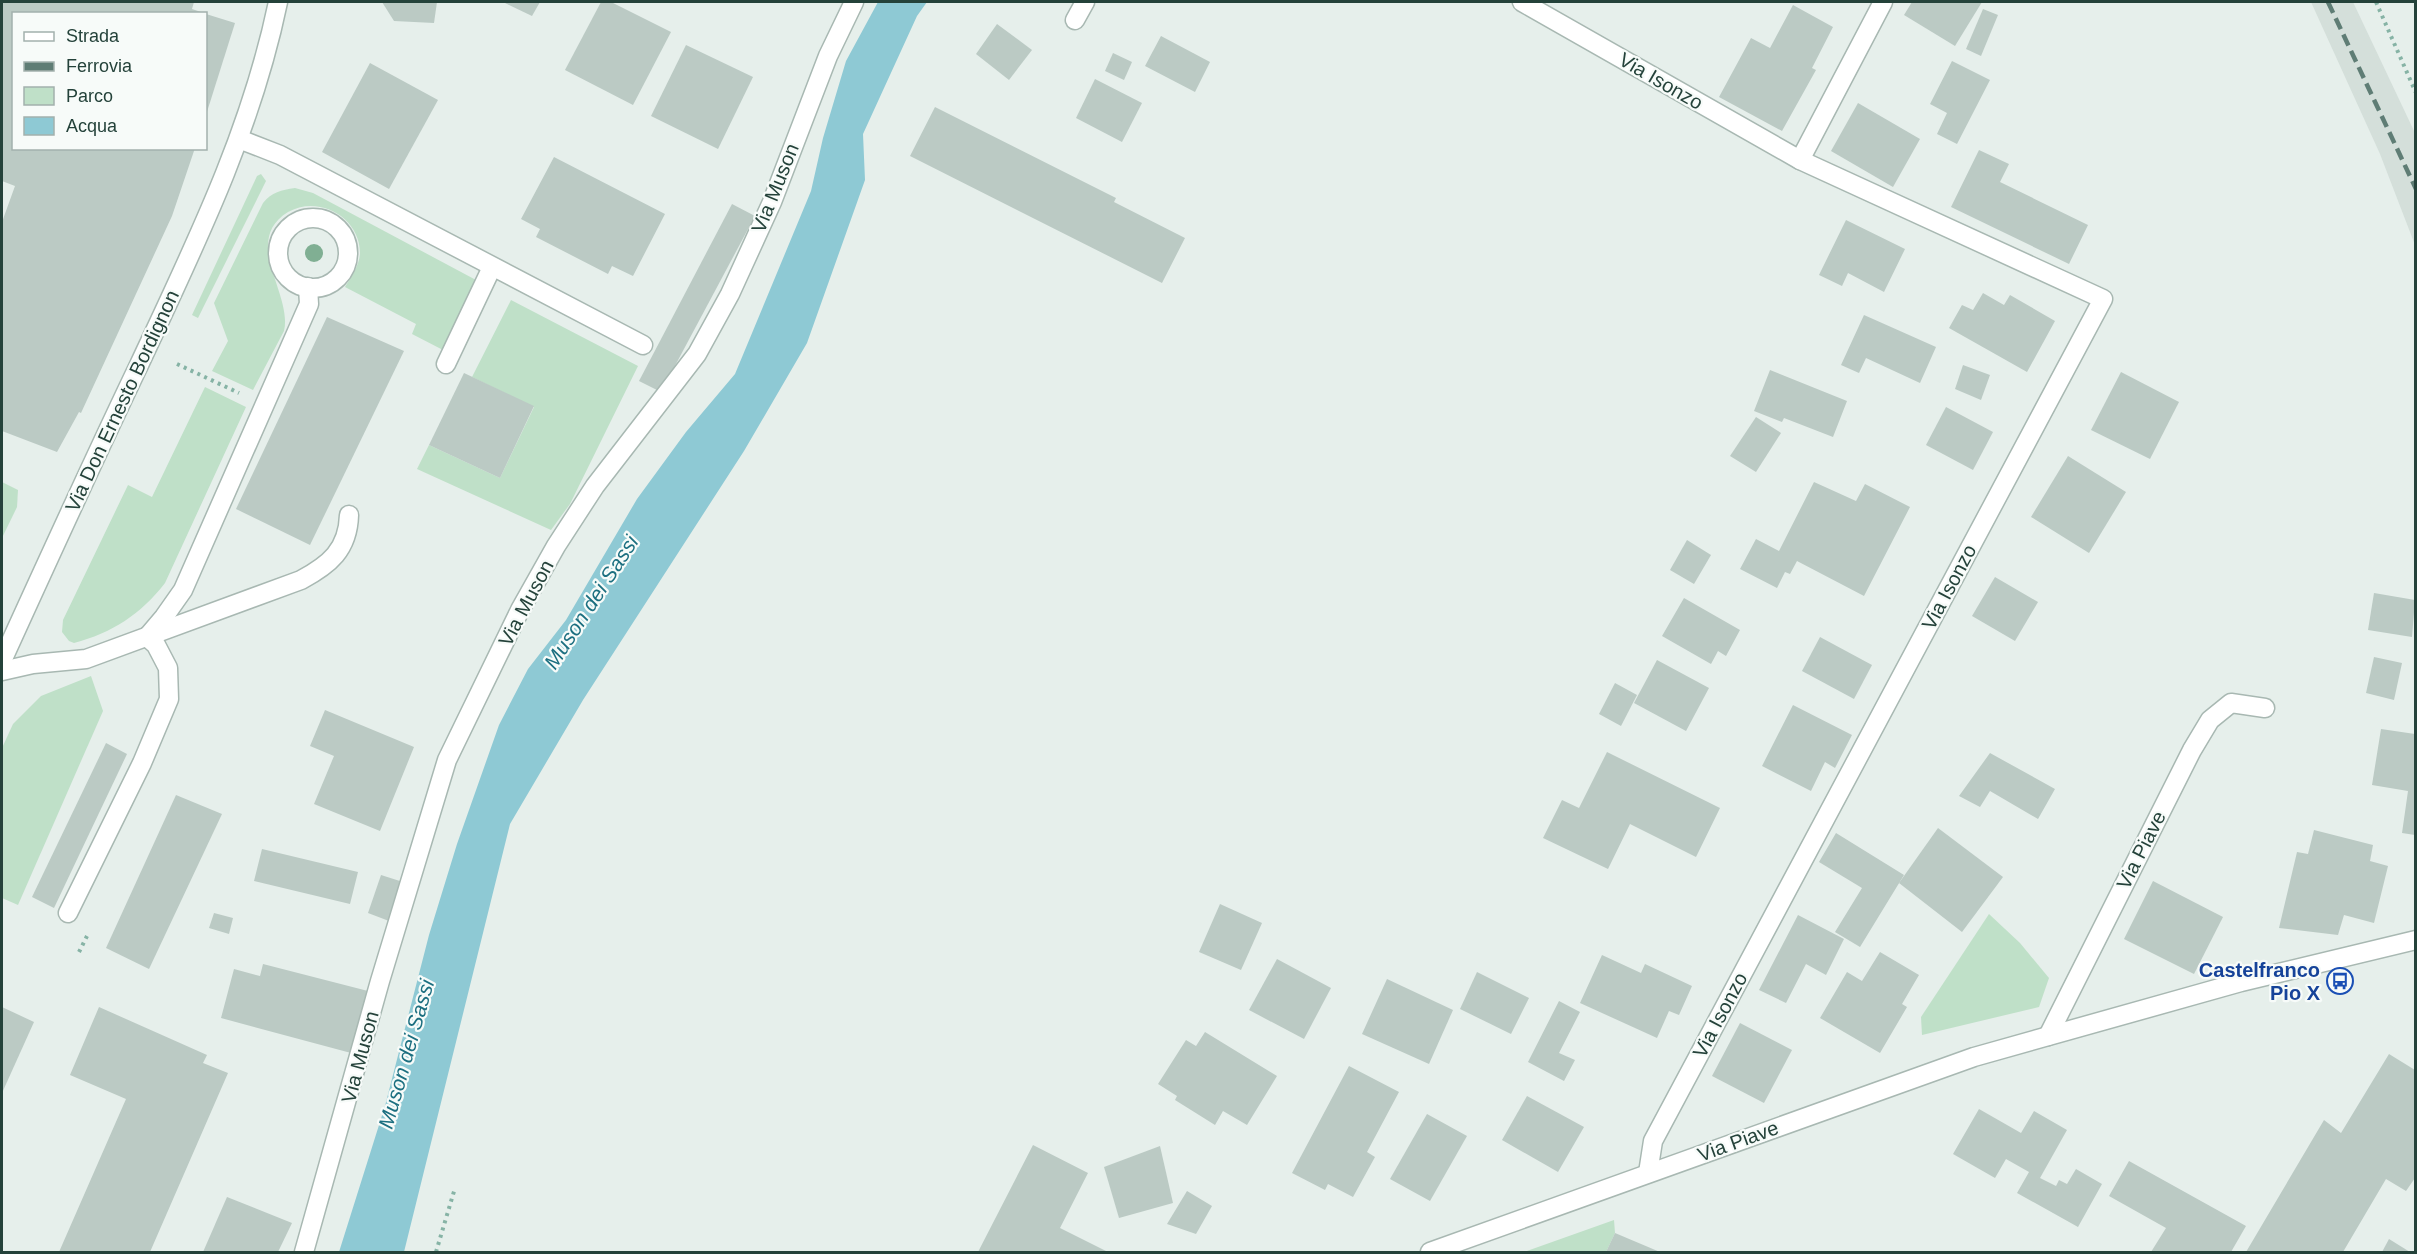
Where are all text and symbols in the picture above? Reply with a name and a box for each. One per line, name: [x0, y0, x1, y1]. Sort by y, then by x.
legend: [12, 12, 207, 150]
text: Strada: [66, 26, 120, 46]
street label: Via Isonzo: [1615, 48, 1707, 114]
text: Ferrovia: [66, 56, 133, 76]
text: Parco: [66, 86, 113, 106]
text: Acqua: [66, 116, 118, 136]
street label: Via Muson: [747, 140, 803, 236]
street label: Via Don Ernesto Bordignon: [61, 287, 183, 515]
water label: Muson dei Sassi: [539, 530, 643, 673]
street label: Via Isonzo: [1917, 541, 1981, 633]
street label: Via Muson: [494, 556, 558, 650]
street label: Via Piave: [2112, 808, 2170, 892]
place label: Castelfranco Pio X: [2199, 959, 2321, 1004]
bus stop icon: Castelfranco Pio X: [2325, 966, 2355, 996]
street label: Via Isonzo: [1688, 969, 1752, 1061]
water label: Muson dei Sassi: [374, 975, 439, 1131]
street label: Via Muson: [337, 1009, 383, 1105]
street label: Via Piave: [1695, 1116, 1781, 1166]

